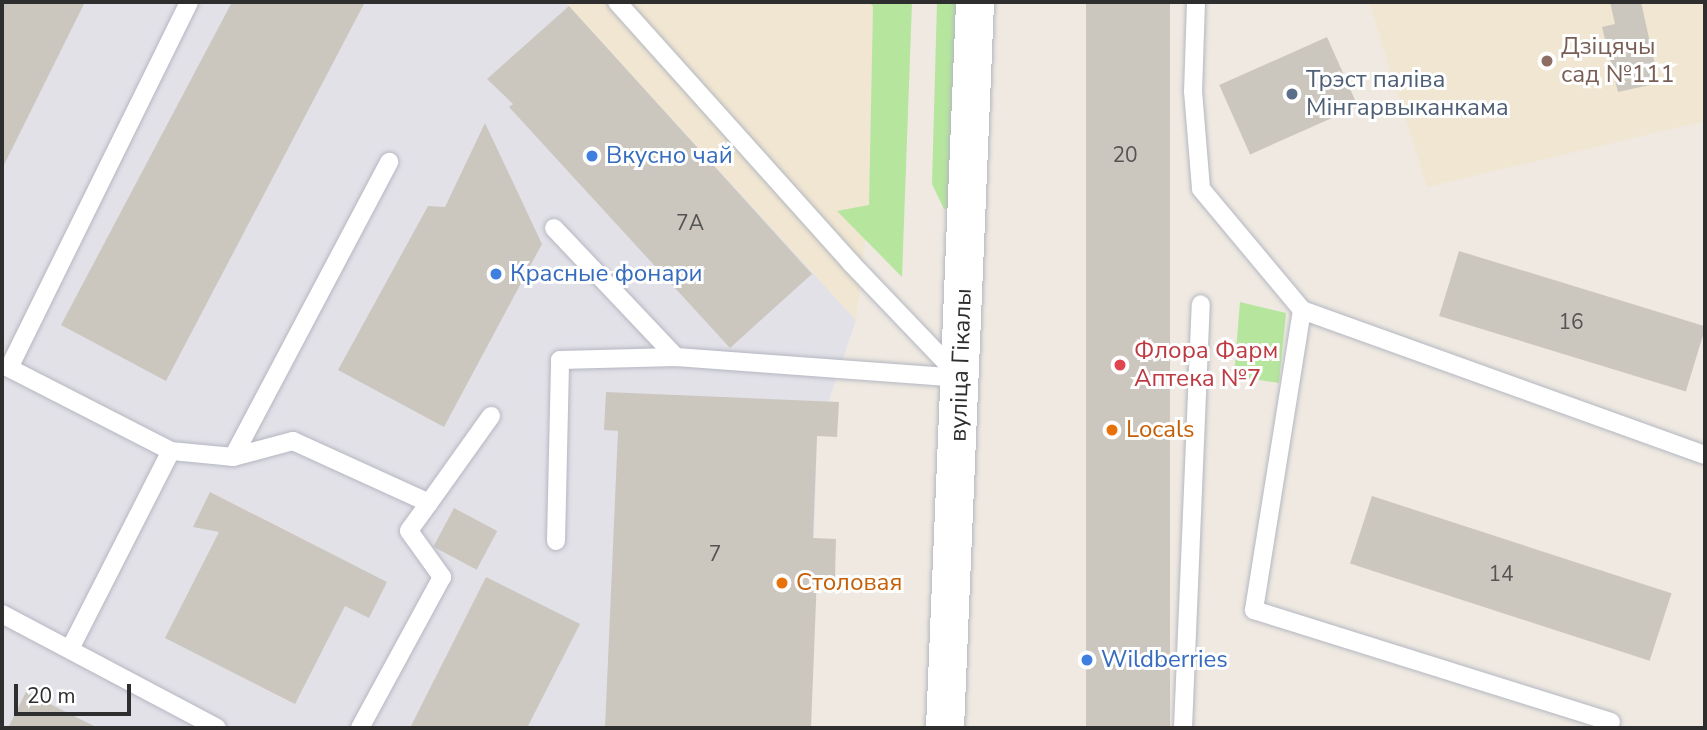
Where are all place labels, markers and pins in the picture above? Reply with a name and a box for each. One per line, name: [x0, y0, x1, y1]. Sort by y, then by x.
place label: Дзіцячы сад №111: [1561, 33, 1675, 89]
marker: Дзіцячы сад №111: [1539, 53, 1555, 69]
place label: Трэст паліва Мінгарвыканкама: [1306, 66, 1509, 122]
marker: Трэст паліва Мінгарвыканкама: [1284, 86, 1300, 102]
place label: Вкусно чай: [606, 142, 733, 170]
marker: Вкусно чай: [584, 148, 600, 164]
place label: Красные фонари: [510, 260, 703, 288]
marker: Красные фонари: [488, 266, 504, 282]
place label: Флора Фарм Аптека №7: [1134, 337, 1278, 393]
marker: Флора Фарм Аптека №7: [1112, 357, 1128, 373]
place label: Locals: [1126, 416, 1195, 444]
marker: Locals: [1104, 422, 1120, 438]
place label: Столовая: [796, 569, 902, 597]
marker: Столовая: [774, 575, 790, 591]
place label: Wildberries: [1101, 646, 1228, 674]
marker: Wildberries: [1079, 652, 1095, 668]

